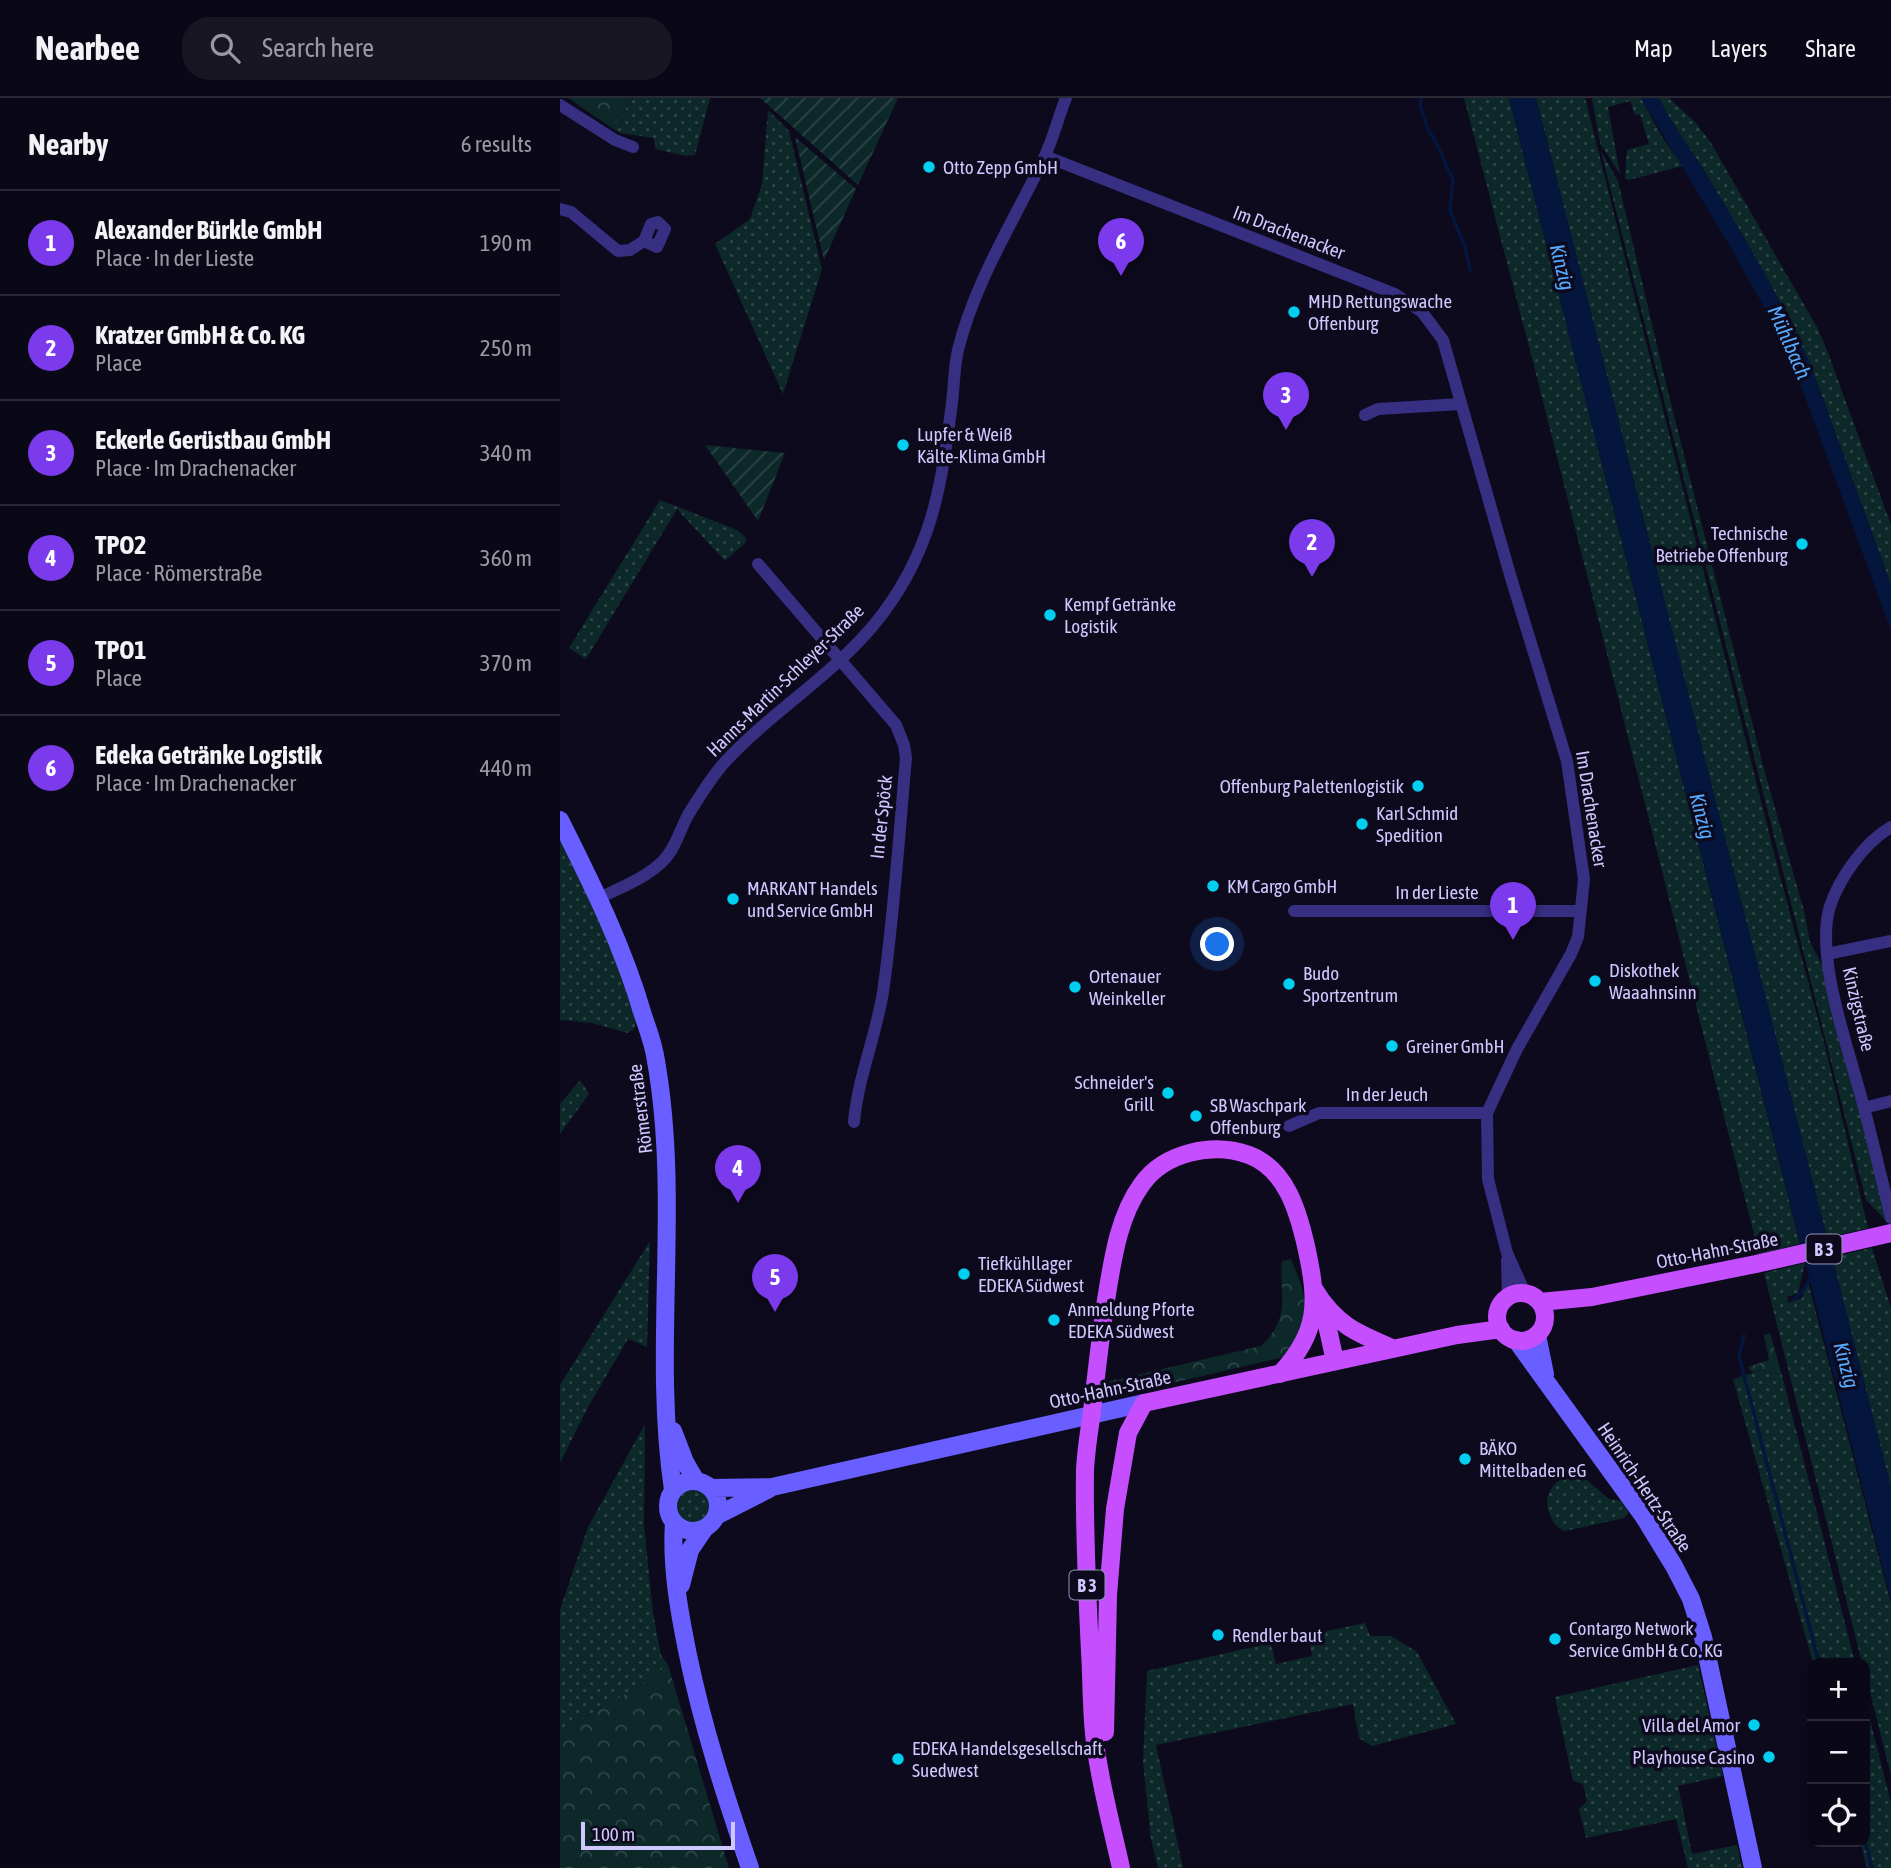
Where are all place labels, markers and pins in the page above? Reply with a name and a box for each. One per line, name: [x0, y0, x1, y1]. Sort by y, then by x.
place label: Otto Zepp GmbH: [943, 156, 1058, 178]
marker: Otto Zepp GmbH: [921, 159, 937, 175]
pin: 6: [1098, 218, 1144, 276]
place label: MHD Rettungswache Offenburg: [1308, 290, 1452, 334]
marker: MHD Rettungswache Offenburg: [1286, 304, 1302, 320]
pin: 3: [1263, 372, 1309, 430]
place label: Lupfer & Weiß Kälte-Klima GmbH: [917, 423, 1046, 467]
marker: Lupfer & Weiß Kälte-Klima GmbH: [895, 437, 911, 453]
pin: 2: [1289, 519, 1335, 577]
place label: Technische Betriebe Offenburg: [1655, 522, 1789, 566]
marker: Technische Betriebe Offenburg: [1794, 536, 1810, 552]
place label: Kempf Getränke Logistik: [1064, 593, 1176, 637]
marker: Kempf Getränke Logistik: [1042, 607, 1058, 623]
place label: Offenburg Palettenlogistik: [1220, 775, 1405, 797]
marker: Offenburg Palettenlogistik: [1410, 778, 1426, 794]
place label: Karl Schmid Spedition: [1376, 802, 1458, 846]
marker: Karl Schmid Spedition: [1354, 816, 1370, 832]
place label: KM Cargo GmbH: [1227, 875, 1337, 897]
place label: MARKANT Handels und Service GmbH: [747, 877, 878, 921]
marker: KM Cargo GmbH: [1205, 878, 1221, 894]
pin: 1: [1490, 882, 1536, 940]
marker: MARKANT Handels und Service GmbH: [725, 891, 741, 907]
place label: Diskothek Waaahnsinn: [1609, 959, 1697, 1003]
place label: Budo Sportzentrum: [1303, 962, 1398, 1006]
place label: Ortenauer Weinkeller: [1089, 965, 1166, 1009]
marker: Diskothek Waaahnsinn: [1587, 973, 1603, 989]
marker: Budo Sportzentrum: [1281, 976, 1297, 992]
marker: Ortenauer Weinkeller: [1067, 979, 1083, 995]
place label: Greiner GmbH: [1406, 1035, 1505, 1057]
marker: Greiner GmbH: [1384, 1038, 1400, 1054]
place label: Schneider's Grill: [1075, 1071, 1154, 1115]
marker: Schneider's Grill: [1160, 1085, 1176, 1101]
place label: SB Waschpark Offenburg: [1210, 1094, 1307, 1138]
marker: SB Waschpark Offenburg: [1188, 1108, 1204, 1124]
pin: 4: [715, 1145, 761, 1203]
place label: Tiefkühllager EDEKA Südwest: [978, 1252, 1084, 1296]
pin: 5: [752, 1254, 798, 1312]
marker: Tiefkühllager EDEKA Südwest: [956, 1266, 972, 1282]
place label: Anmeldung Pforte EDEKA Südwest: [1068, 1298, 1195, 1342]
marker: Anmeldung Pforte EDEKA Südwest: [1046, 1312, 1062, 1328]
place label: BÄKO Mittelbaden eG: [1479, 1437, 1587, 1481]
marker: BÄKO Mittelbaden eG: [1457, 1451, 1473, 1467]
place label: Contargo Network Service GmbH & Co. KG: [1569, 1617, 1723, 1661]
place label: Rendler baut: [1232, 1624, 1323, 1646]
marker: Rendler baut: [1210, 1627, 1226, 1643]
marker: Contargo Network Service GmbH & Co. KG: [1547, 1631, 1563, 1647]
place label: Villa del Amor: [1642, 1714, 1740, 1736]
marker: Villa del Amor: [1746, 1717, 1762, 1733]
place label: EDEKA Handelsgesellschaft Suedwest: [912, 1737, 1103, 1781]
place label: Playhouse Casino: [1632, 1746, 1755, 1768]
marker: Playhouse Casino: [1761, 1749, 1777, 1765]
marker: EDEKA Handelsgesellschaft Suedwest: [890, 1751, 906, 1767]

